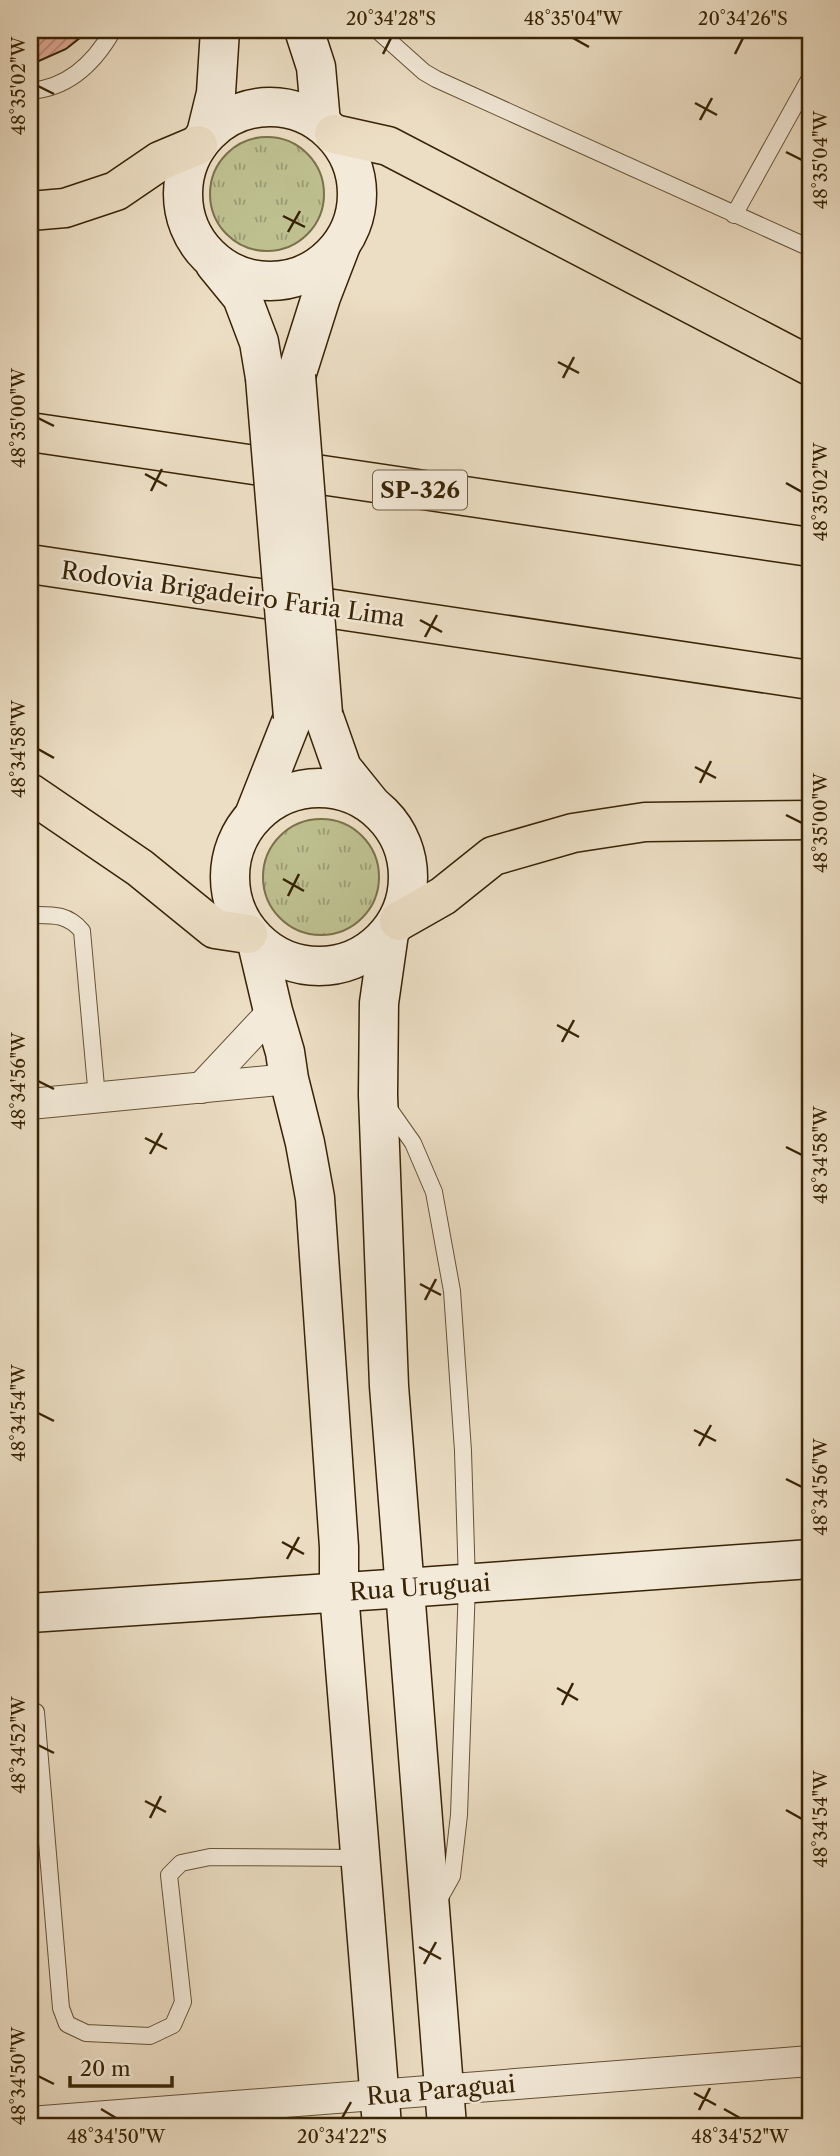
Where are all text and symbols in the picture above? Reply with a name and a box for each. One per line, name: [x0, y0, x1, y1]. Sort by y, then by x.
text: 20°34'28"S: [346, 8, 436, 30]
text: 48°35'04"W: [524, 8, 624, 30]
text: 20°34'26"S: [698, 8, 788, 30]
text: 48°35'02"W: [8, 35, 30, 135]
text: 48°35'04"W: [810, 109, 832, 209]
text: 48°35'00"W: [8, 367, 30, 468]
text: 48°35'02"W: [810, 441, 832, 541]
road number: SP-326: [373, 470, 467, 510]
street label: Rodovia Brigadeiro Faria Lima: [59, 555, 407, 633]
text: 48°34'58"W: [8, 699, 30, 798]
text: 48°35'00"W: [810, 772, 832, 873]
text: 48°34'56"W: [8, 1031, 30, 1130]
text: 48°34'58"W: [810, 1105, 832, 1204]
text: 48°34'54"W: [8, 1363, 30, 1462]
text: 48°34'56"W: [810, 1437, 832, 1536]
street label: Rua Uruguai: [349, 1568, 491, 1606]
text: 48°34'52"W: [8, 1695, 30, 1794]
text: 48°34'54"W: [810, 1769, 832, 1868]
text: 48°34'50"W: [8, 2025, 30, 2125]
scale bar: [70, 2044, 172, 2088]
text: 20 m: [80, 2056, 131, 2081]
street label: Rua Paraguai: [365, 2069, 517, 2111]
text: 48°34'50"W: [67, 2126, 167, 2148]
text: 20°34'22"S: [297, 2126, 387, 2148]
text: 48°34'52"W: [691, 2126, 790, 2148]

